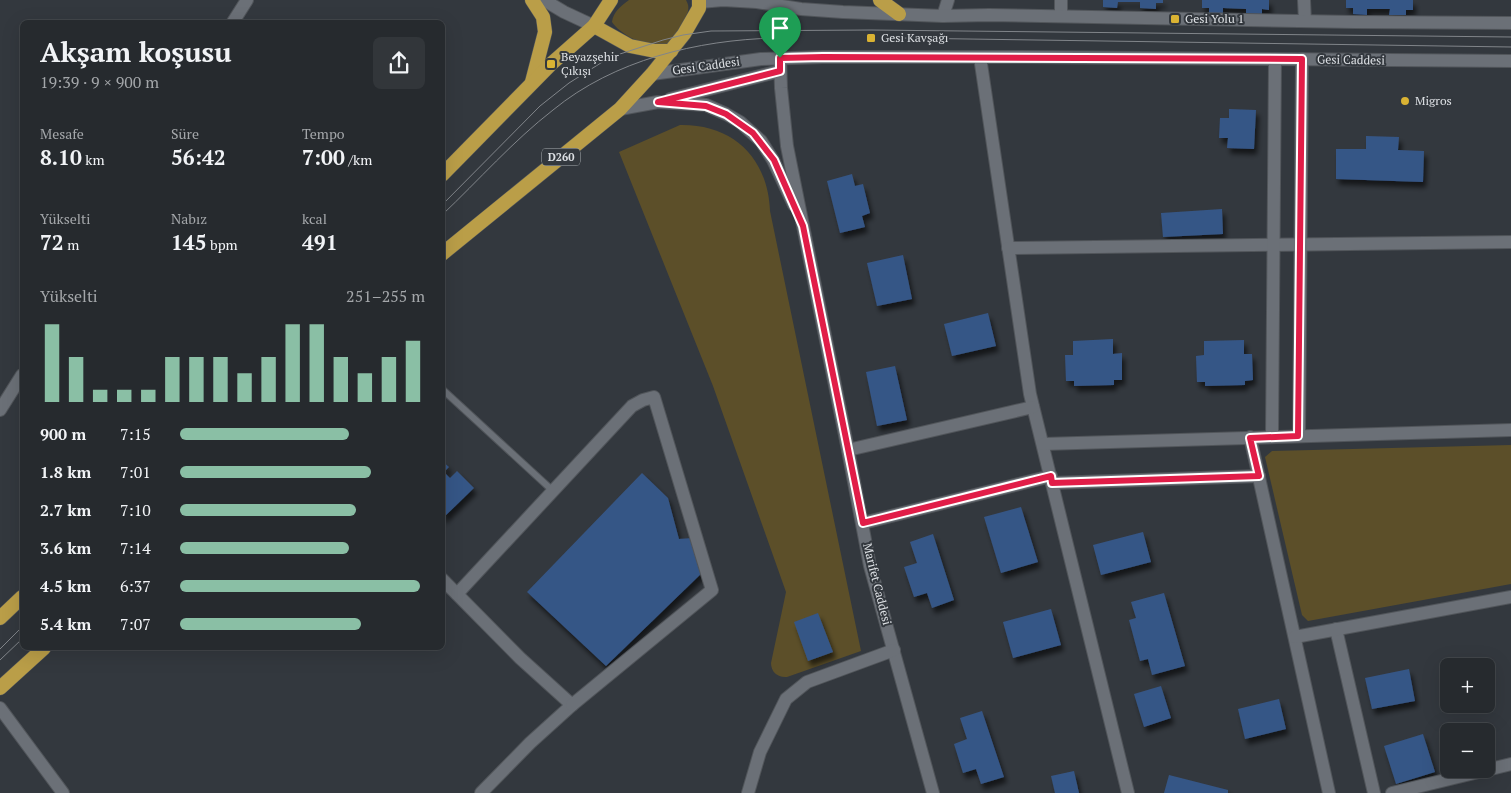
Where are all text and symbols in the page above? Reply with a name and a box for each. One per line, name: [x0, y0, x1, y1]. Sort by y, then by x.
pin: [759, 7, 801, 58]
place label: Gesi Yolu 1: [1185, 11, 1244, 26]
marker: Gesi Yolu 1: [1169, 13, 1181, 25]
icon: arrive: [766, 14, 794, 42]
place label: Gesi Kavşağı: [881, 30, 949, 45]
marker: Gesi Kavşağı: [865, 32, 877, 44]
text: Akşam koşusu: [40, 33, 232, 70]
button: share: [373, 37, 425, 89]
place label: Beyazşehir Çıkışı: [561, 49, 619, 78]
street label: Gesi Caddesi: [1317, 51, 1386, 68]
street label: Gesi Caddesi: [671, 53, 741, 78]
marker: Beyazşehir Çıkışı: [545, 58, 557, 70]
text: 19:39 · 9 × 900 m: [40, 71, 159, 93]
place label: Migros: [1415, 93, 1452, 108]
marker: Migros: [1399, 95, 1411, 107]
text: Mesafe: [40, 124, 84, 143]
text: Süre: [171, 124, 199, 143]
text: Tempo: [302, 124, 345, 143]
text: 8.10: [40, 143, 82, 171]
text: 56:42: [171, 143, 226, 171]
text: 7:00: [302, 143, 345, 171]
road number: D260: [542, 148, 580, 166]
text: km: [82, 150, 105, 169]
text: /km: [345, 150, 372, 169]
text: Yükselti: [40, 209, 90, 228]
text: Nabız: [171, 209, 207, 228]
text: kcal: [302, 209, 327, 228]
text: 72: [40, 228, 64, 256]
text: 145: [171, 228, 207, 256]
text: 491: [302, 228, 338, 256]
text: m: [64, 235, 79, 254]
text: bpm: [207, 235, 238, 254]
text: Yükselti: [40, 285, 98, 307]
text: 251–255 m: [346, 285, 425, 307]
text: 900 m: [40, 423, 86, 445]
text: 7:15: [120, 423, 151, 445]
text: 1.8 km: [40, 461, 91, 483]
text: 7:01: [120, 461, 151, 483]
text: 2.7 km: [40, 499, 91, 521]
text: 7:10: [120, 499, 151, 521]
text: 3.6 km: [40, 537, 91, 559]
text: 7:14: [120, 537, 151, 559]
street label: Marifet Caddesi: [860, 541, 895, 627]
text: 4.5 km: [40, 575, 91, 597]
text: 6:37: [120, 575, 151, 597]
text: 5.4 km: [40, 613, 91, 635]
text: 7:07: [120, 613, 151, 635]
map controls: [1440, 658, 1495, 778]
button: +: [1440, 658, 1495, 713]
button: −: [1440, 723, 1495, 778]

